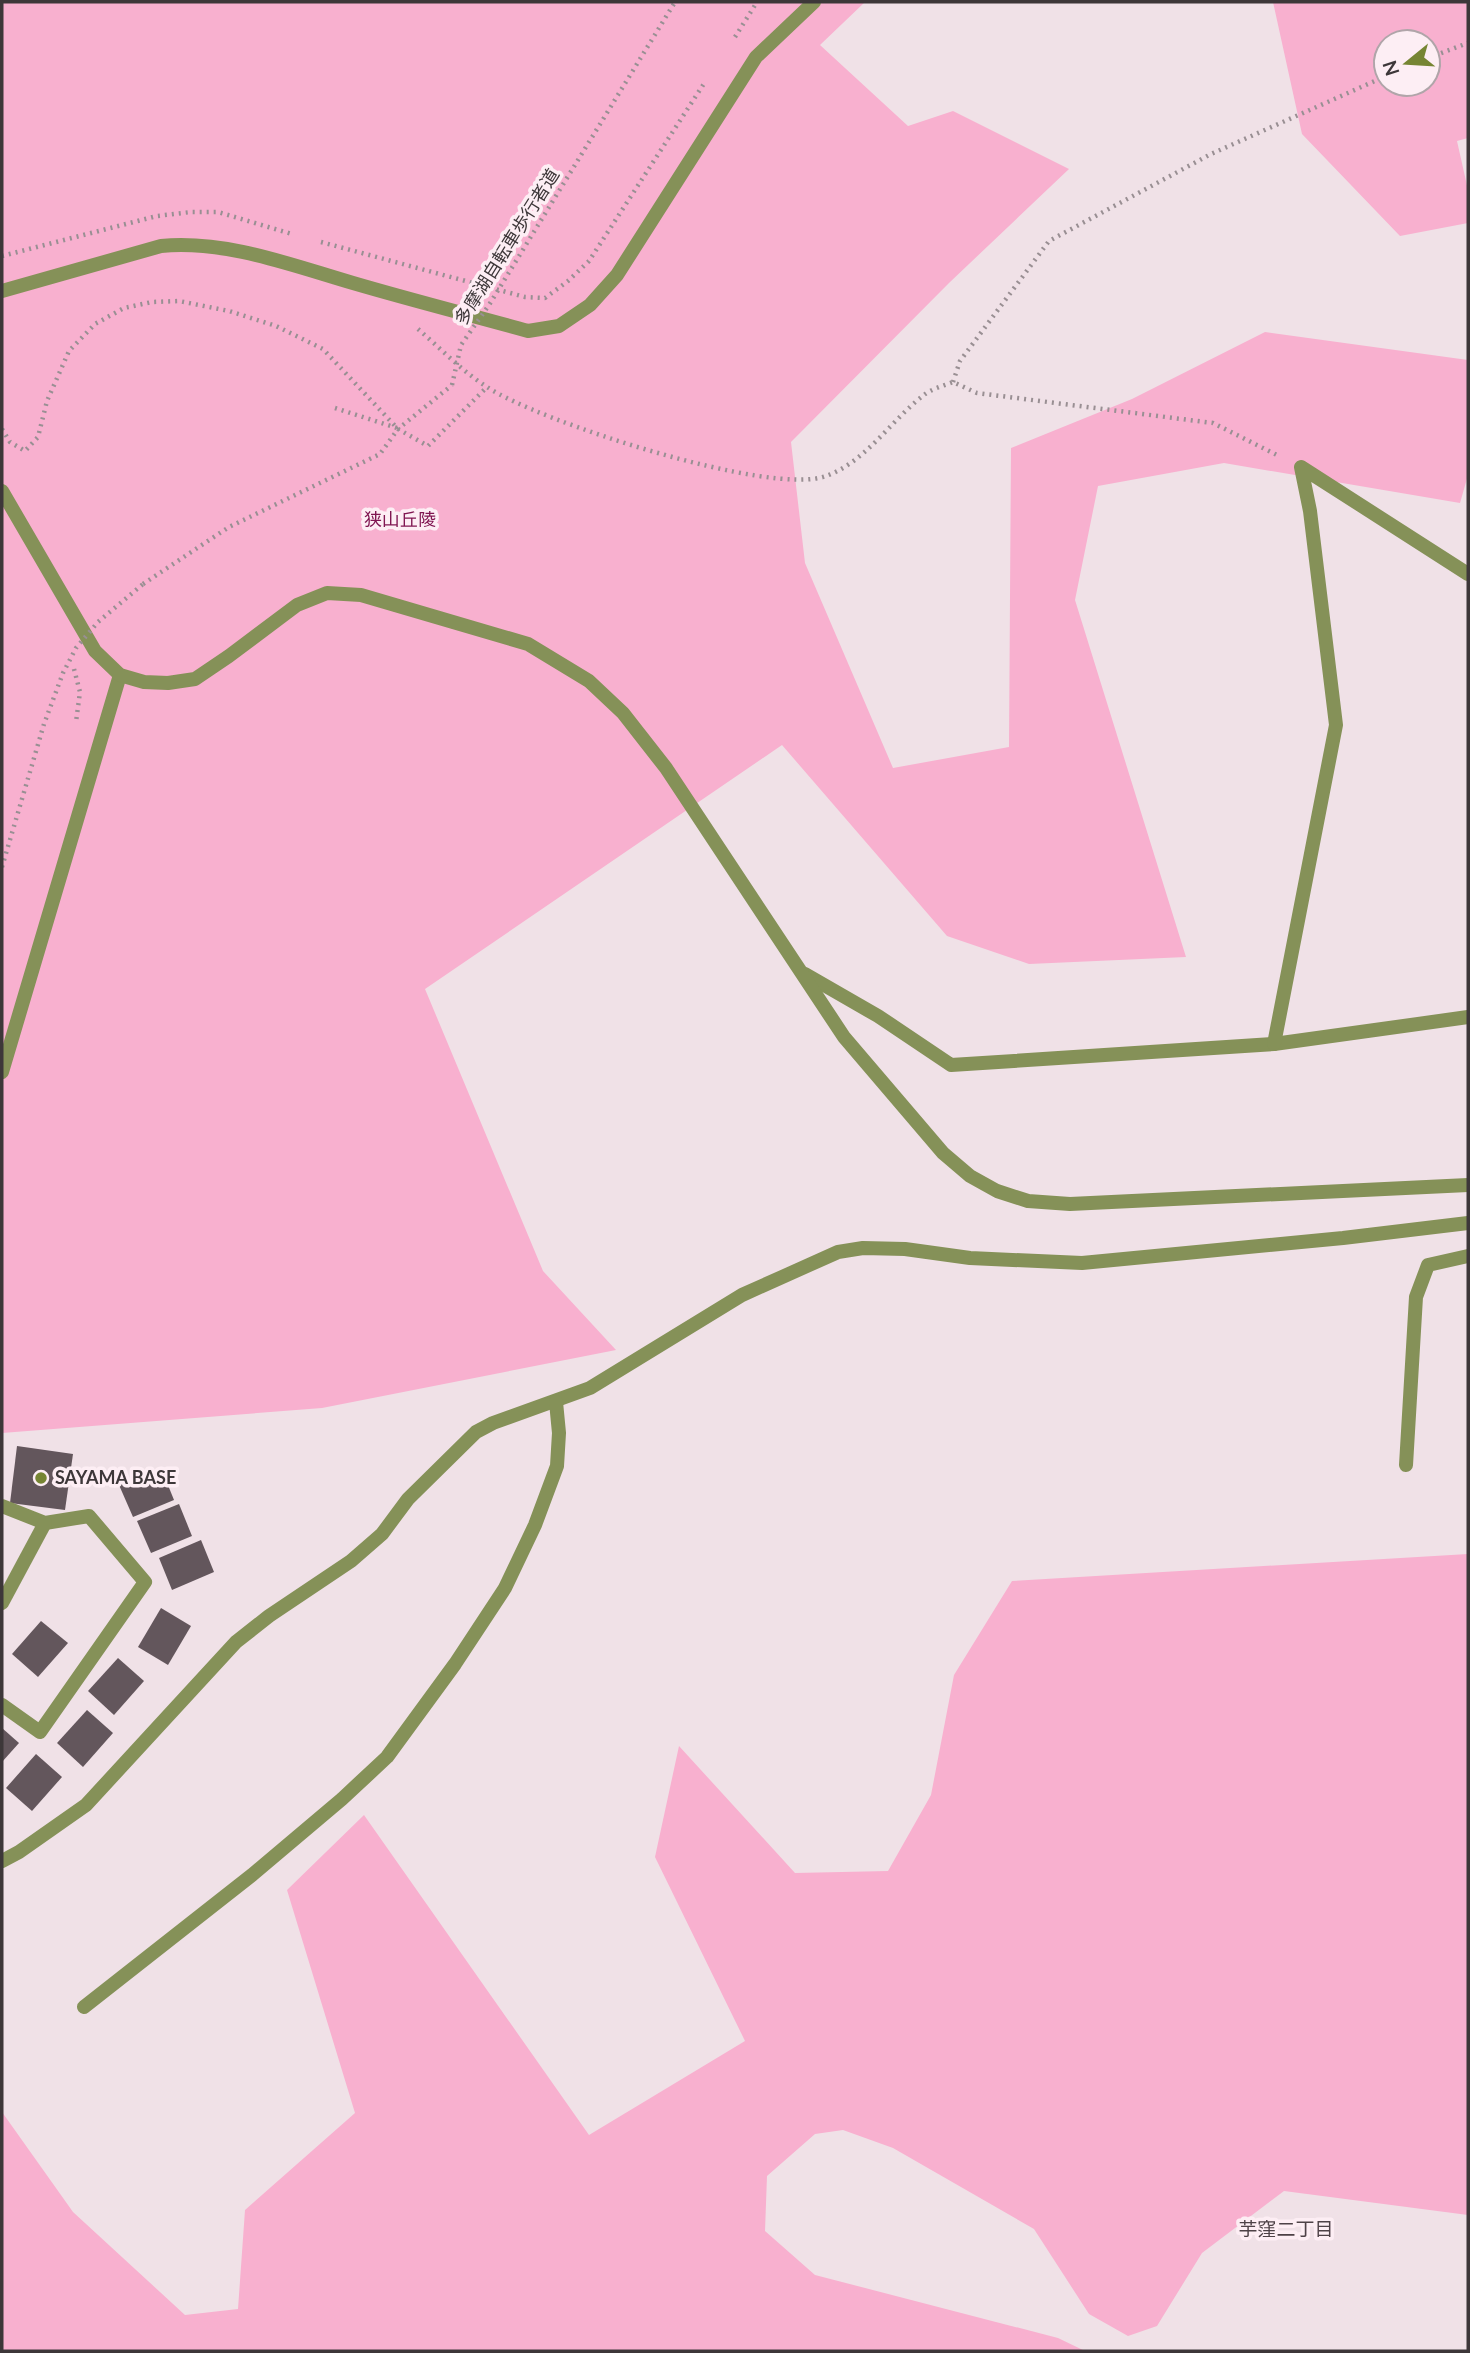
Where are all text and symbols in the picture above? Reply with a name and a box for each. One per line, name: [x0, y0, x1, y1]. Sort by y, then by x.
north arrow: [1372, 28, 1442, 98]
text: N: [1377, 58, 1404, 79]
street label: 多摩湖自転車歩行者道: [449, 164, 563, 329]
park label: 狭山丘陵: [364, 508, 436, 530]
place label: SAYAMA BASE: [55, 1466, 176, 1488]
marker: SAYAMA BASE: [33, 1470, 49, 1486]
district label: 芋窪二丁目: [1238, 2217, 1334, 2240]

